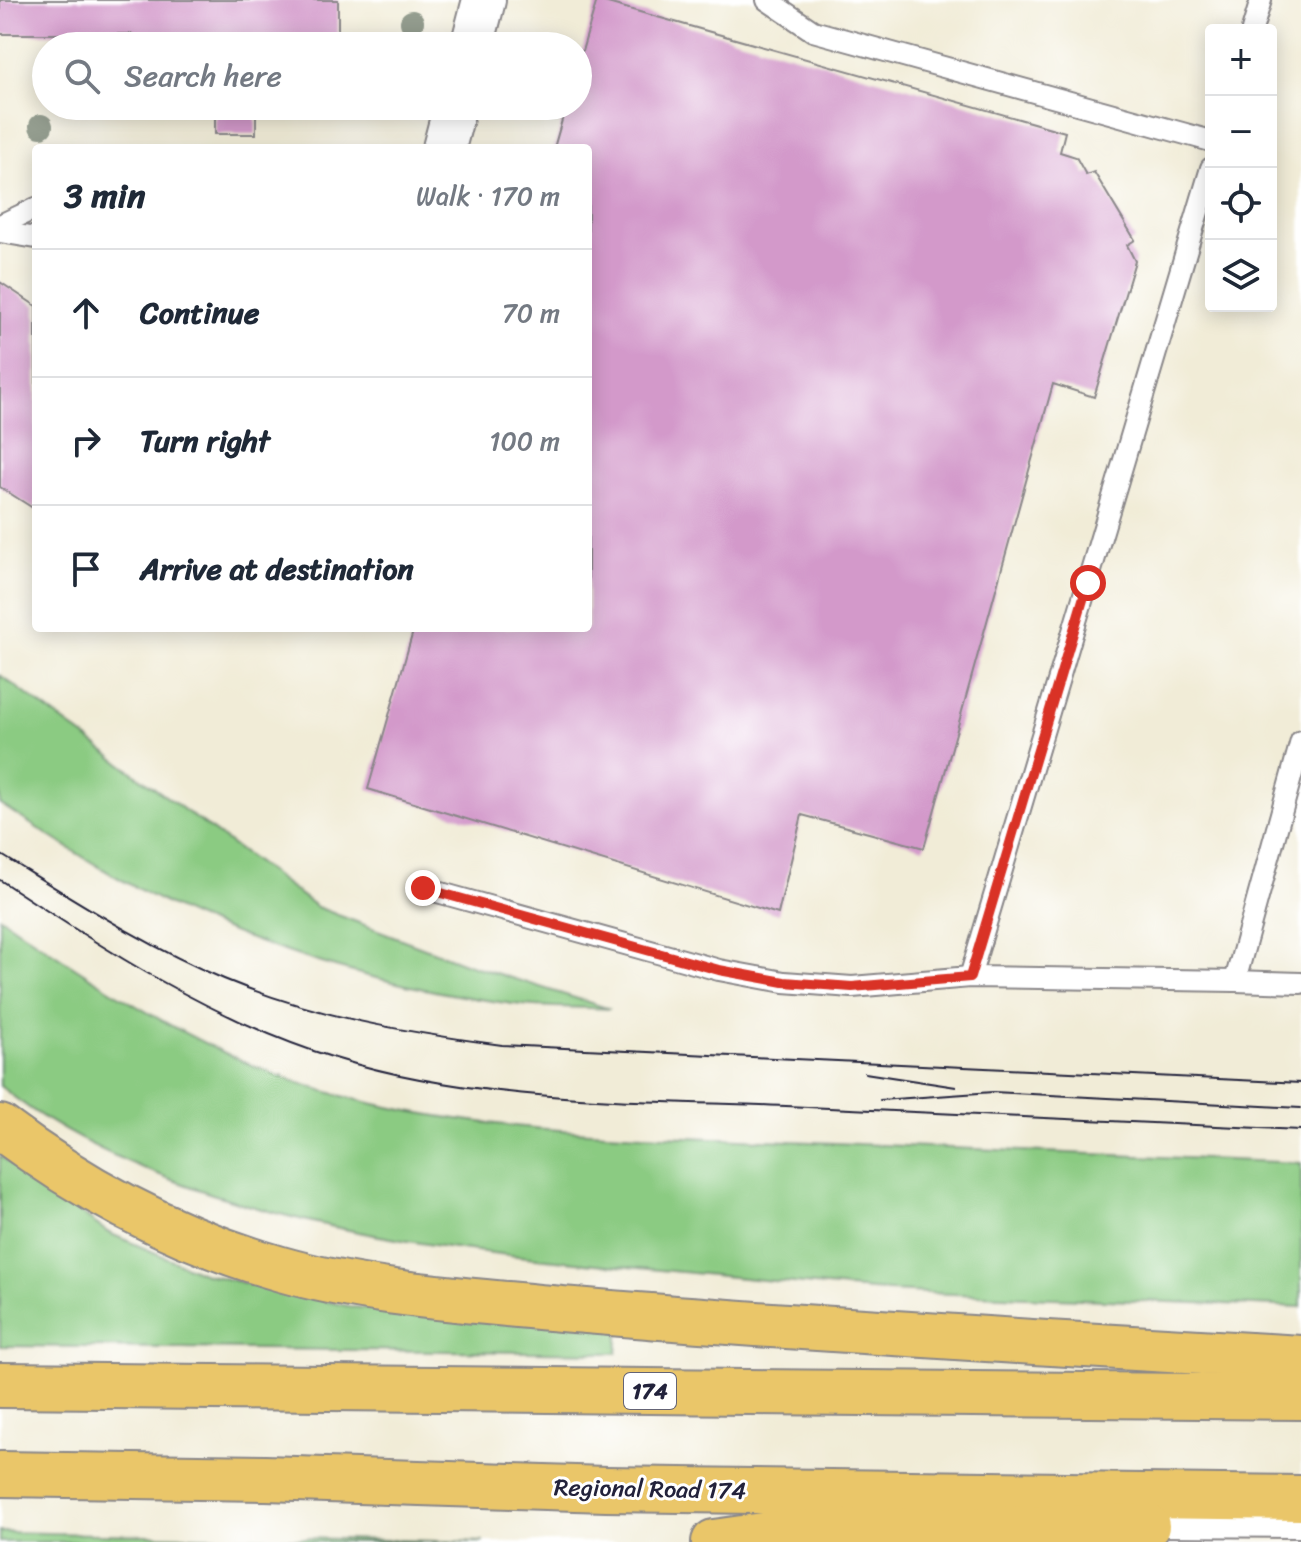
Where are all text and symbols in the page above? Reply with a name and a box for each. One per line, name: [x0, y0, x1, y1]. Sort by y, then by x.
map controls: [1205, 24, 1277, 312]
button: +: [1205, 24, 1277, 96]
search box: [32, 32, 592, 120]
text: Search here: [124, 49, 282, 103]
icon: search: [60, 54, 104, 98]
button: −: [1205, 96, 1277, 168]
text: 3 min: [64, 166, 145, 226]
button: locate: [1205, 168, 1277, 240]
text: Walk · 170 m: [416, 173, 560, 219]
button: layers: [1205, 240, 1277, 312]
text: Continue: [140, 286, 259, 340]
text: 70 m: [502, 290, 560, 336]
icon: ahead: [64, 291, 108, 335]
text: Turn right: [140, 414, 270, 468]
text: 100 m: [489, 418, 560, 464]
icon: right: [64, 419, 108, 463]
text: Arrive at destination: [140, 542, 414, 596]
icon: arrive: [64, 547, 108, 591]
route start: [1070, 565, 1106, 601]
route end: [405, 870, 441, 906]
road number: 174: [624, 1373, 676, 1409]
street label: Regional Road 174: [553, 1466, 747, 1512]

